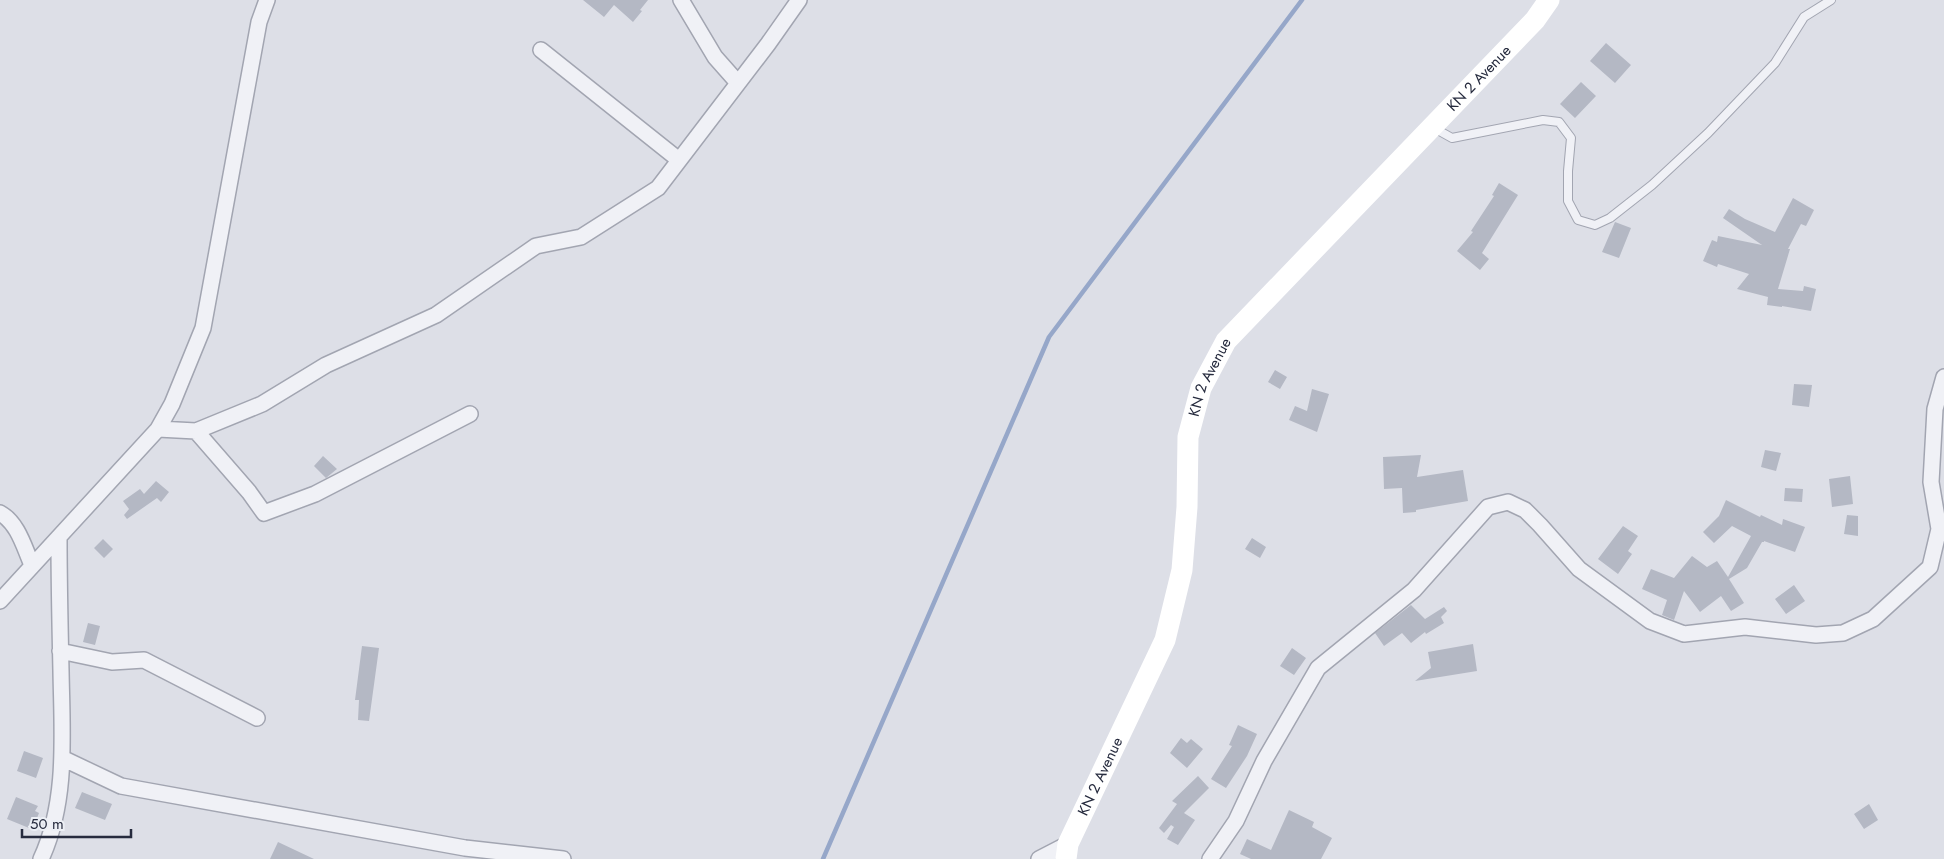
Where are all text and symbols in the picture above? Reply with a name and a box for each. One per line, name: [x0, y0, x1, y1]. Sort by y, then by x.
street label: KN 2 Avenue: [1442, 40, 1516, 116]
street label: KN 2 Avenue: [1183, 334, 1237, 419]
street label: KN 2 Avenue: [1072, 733, 1128, 819]
scale bar: [22, 806, 131, 838]
text: 50 m: [30, 813, 64, 835]

